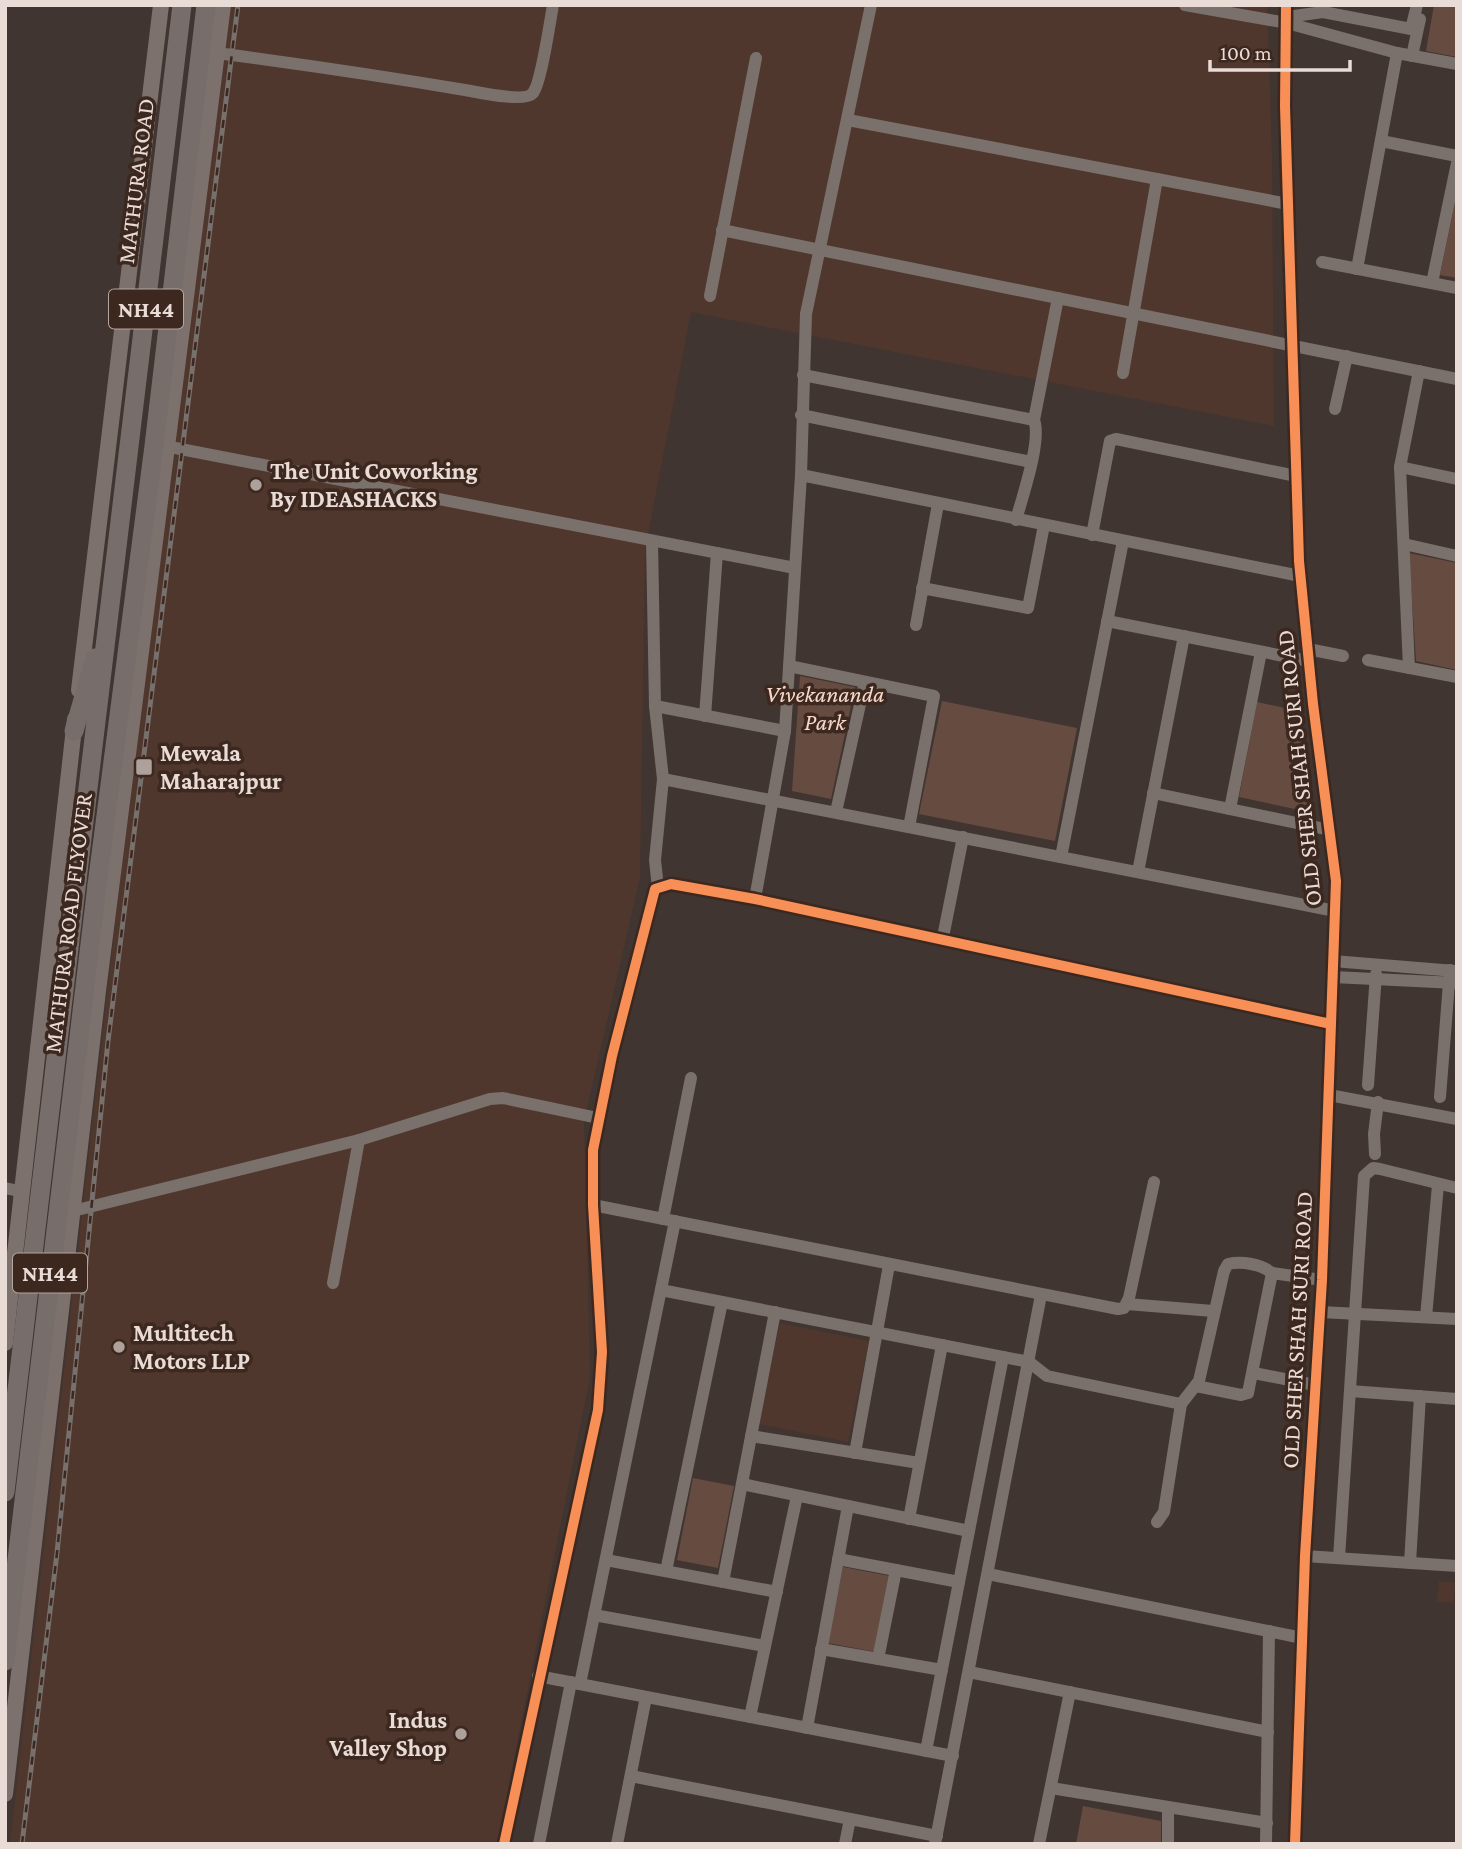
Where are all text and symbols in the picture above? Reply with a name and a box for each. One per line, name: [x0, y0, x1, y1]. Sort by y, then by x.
scale bar: [1210, 28, 1350, 72]
text: 100 m: [1220, 41, 1272, 65]
street label: MATHURA ROAD: [112, 97, 159, 265]
road number: NH44: [109, 290, 183, 328]
place label: The Unit Coworking By IDEASHACKS: [270, 457, 478, 512]
marker: The Unit Coworking By IDEASHACKS: [248, 477, 264, 493]
street label: OLD SHER SHAH SURI ROAD: [1271, 629, 1326, 908]
park label: Vivekananda Park: [766, 680, 884, 735]
place label: Mewala Maharajpur: [160, 739, 282, 795]
marker: Mewala Maharajpur: [134, 757, 154, 777]
street label: MATHURA ROAD FLYOVER: [38, 791, 97, 1054]
street label: OLD SHER SHAH SURI ROAD: [1276, 1191, 1317, 1469]
road number: NH44: [13, 1254, 87, 1292]
place label: Multitech Motors LLP: [133, 1319, 250, 1374]
marker: Multitech Motors LLP: [111, 1339, 127, 1355]
place label: Indus Valley Shop: [328, 1706, 447, 1761]
marker: Indus Valley Shop: [453, 1726, 469, 1742]

